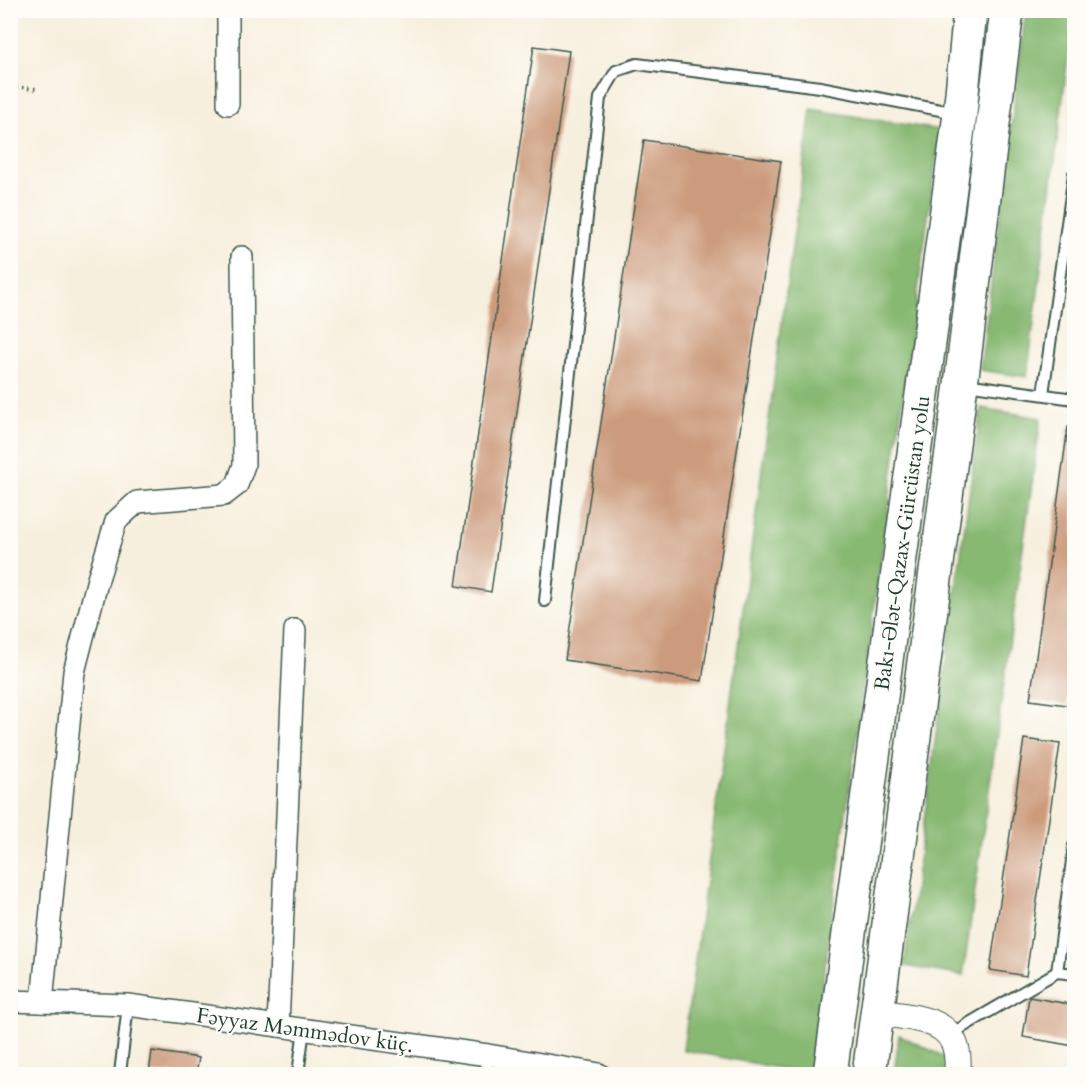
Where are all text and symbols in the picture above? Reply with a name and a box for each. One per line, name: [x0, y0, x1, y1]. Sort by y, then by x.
street label: Bakı-Ələt-Qazax-Gürcüstan yolu: [867, 394, 938, 693]
street label: Fəyyaz Məmmədov küç.: [195, 1001, 415, 1060]

